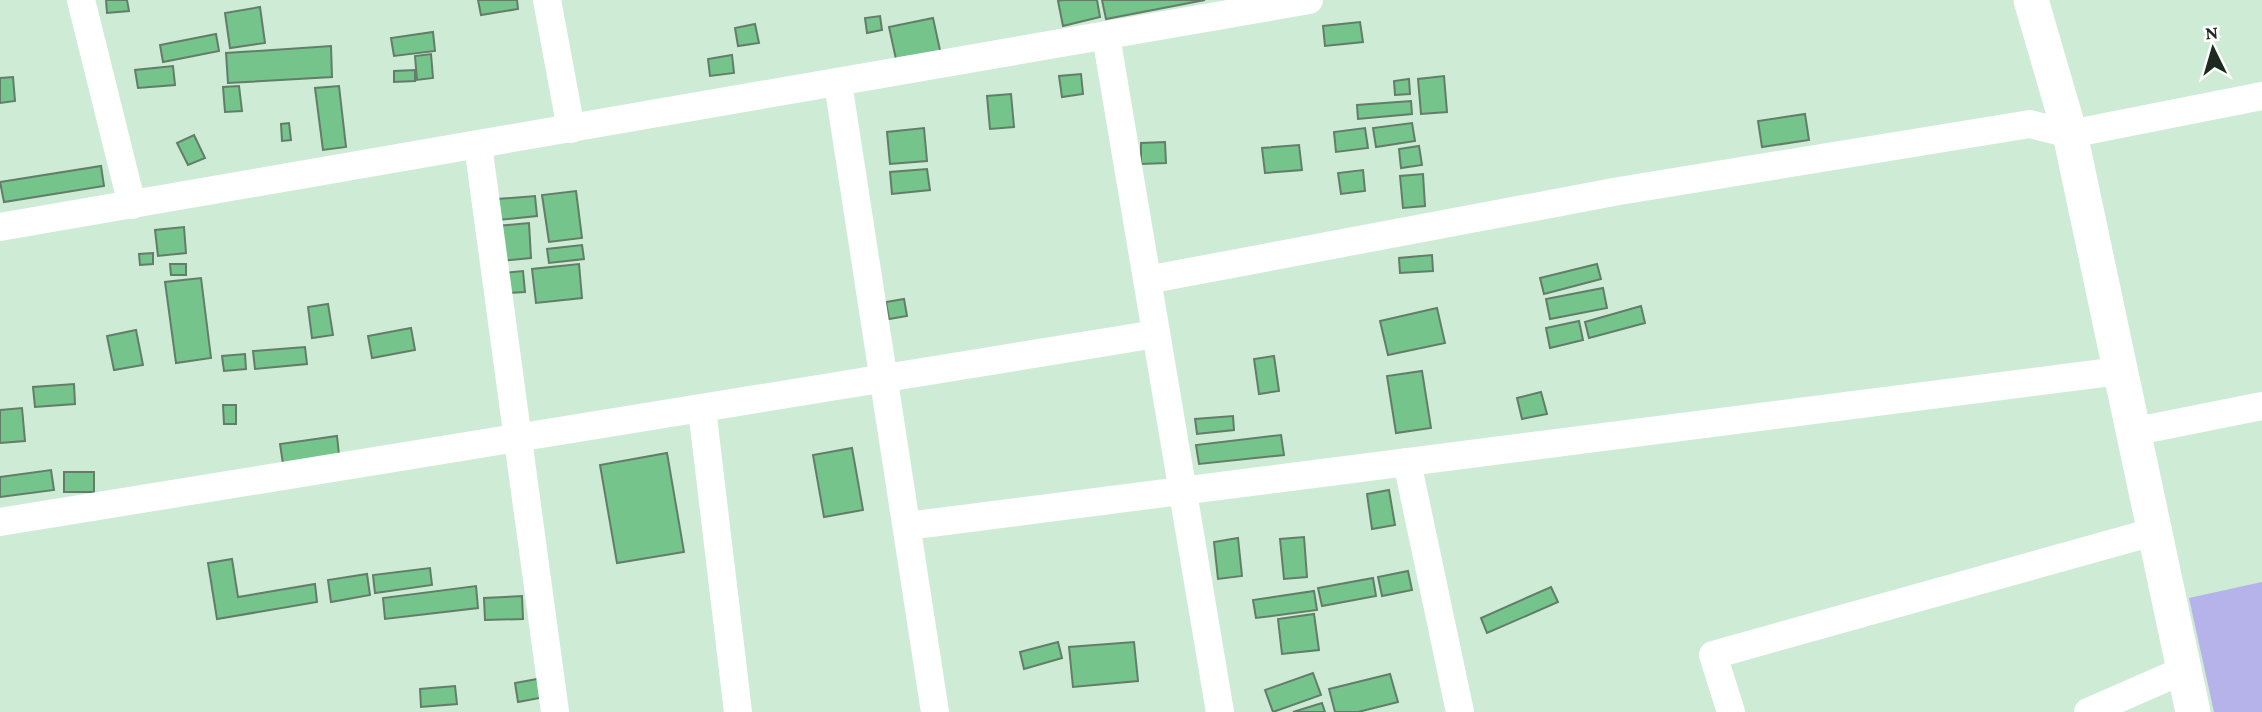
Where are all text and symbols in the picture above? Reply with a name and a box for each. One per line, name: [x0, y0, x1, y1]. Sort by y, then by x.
north arrow: [2178, 14, 2248, 84]
text: N: [2204, 22, 2219, 44]

